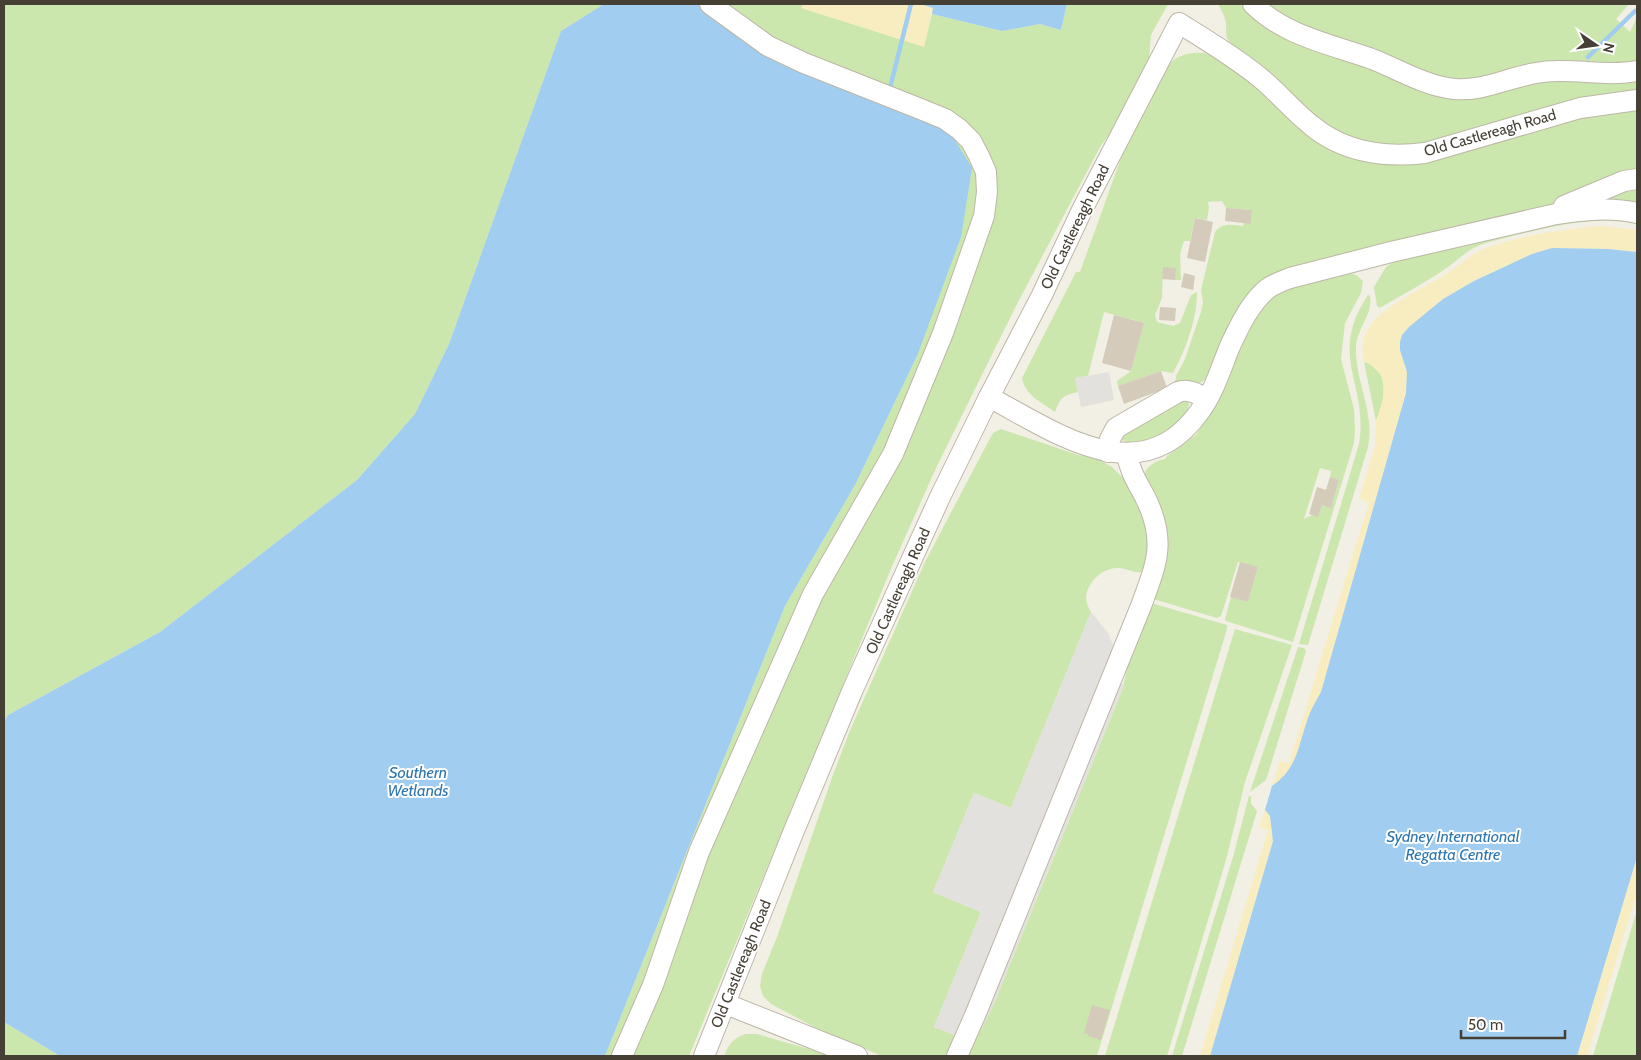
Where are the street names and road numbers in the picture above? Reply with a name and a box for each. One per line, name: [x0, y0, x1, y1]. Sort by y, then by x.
street label: Old Castlereagh Road: [1422, 106, 1558, 160]
street label: Old Castlereagh Road: [1037, 162, 1113, 292]
street label: Old Castlereagh Road: [862, 525, 934, 657]
street label: Old Castlereagh Road: [707, 897, 775, 1031]

